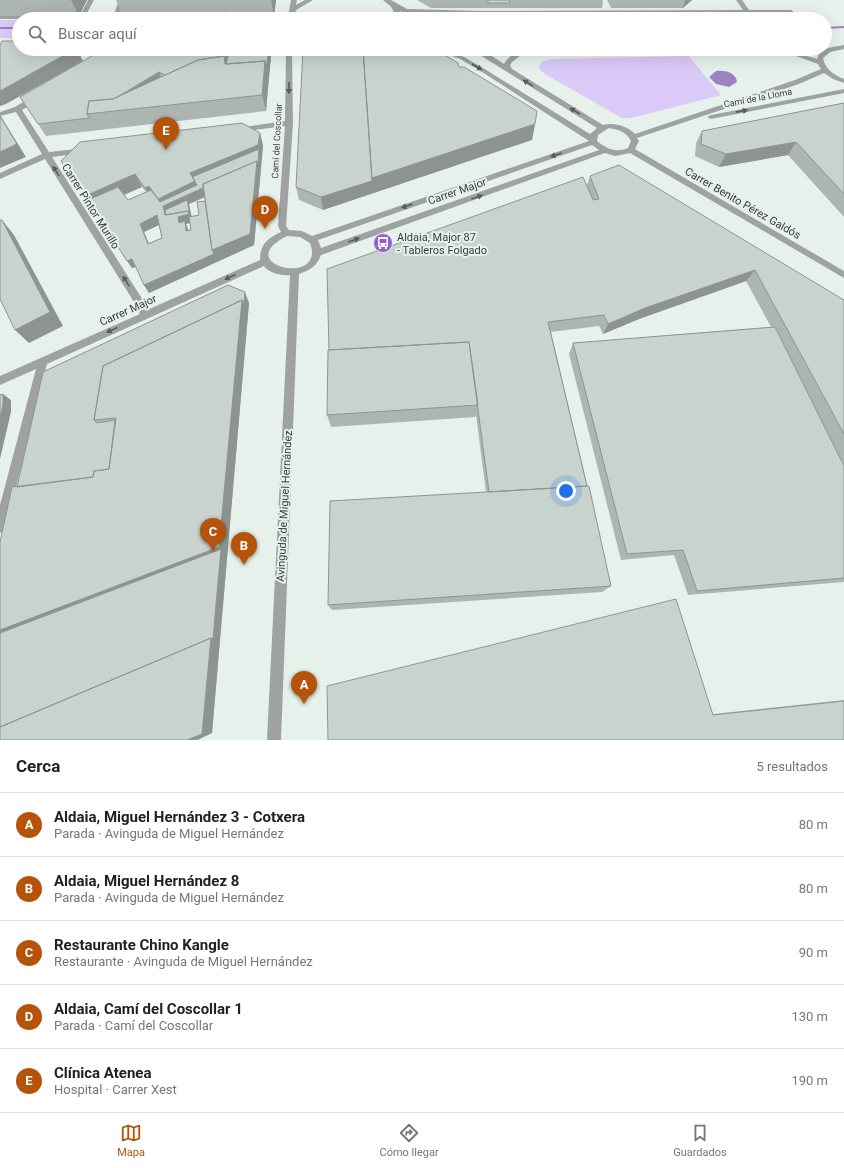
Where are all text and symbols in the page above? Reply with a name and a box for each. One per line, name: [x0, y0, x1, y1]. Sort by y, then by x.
search box: [12, 12, 832, 56]
icon: search: [26, 23, 48, 45]
text: Buscar aquí: [58, 25, 137, 43]
one-way arrow: [471, 63, 482, 70]
one-way arrow: [522, 79, 534, 86]
one-way arrow: [286, 82, 292, 95]
street label: Camí de la Lloma: [723, 86, 793, 110]
street label: Camí del Coscollar: [270, 103, 284, 179]
one-way arrow: [570, 107, 580, 115]
one-way arrow: [735, 108, 748, 114]
pin: E: [153, 117, 179, 150]
one-way arrow: [550, 152, 562, 158]
street label: Carrer Pintor Murillo: [59, 161, 122, 251]
one-way arrow: [53, 165, 60, 177]
street label: Carrer Benito Pérez Galdós: [683, 165, 803, 242]
street label: Carrer Major: [426, 175, 488, 208]
one-way arrow: [471, 193, 483, 199]
pin: D: [252, 196, 278, 229]
one-way arrow: [400, 204, 412, 210]
place label: Aldaia, Major 87 - Tableros Folgado: [397, 231, 487, 257]
bus stop icon: Aldaia, Major 87 - Tableros Folgado: [372, 232, 394, 254]
one-way arrow: [348, 236, 360, 242]
one-way arrow: [224, 274, 236, 280]
one-way arrow: [122, 275, 129, 287]
street label: Carrer Major: [98, 292, 159, 329]
one-way arrow: [106, 327, 117, 333]
street label: Avinguda de Miguel Hernández: [274, 429, 295, 582]
your location: [556, 481, 576, 501]
pin: C: [200, 518, 226, 551]
pin: B: [231, 532, 257, 565]
pin: A: [291, 671, 317, 704]
text: Cerca: [16, 756, 60, 776]
text: 5 resultados: [756, 759, 828, 774]
text: Aldaia, Miguel Hernández 3 - Cotxera: [54, 808, 305, 826]
text: A: [25, 817, 33, 832]
text: 80 m: [799, 817, 828, 832]
text: Parada · Avinguda de Miguel Hernández: [54, 826, 284, 841]
text: Aldaia, Miguel Hernández 8: [54, 872, 239, 890]
text: B: [25, 881, 33, 896]
text: 80 m: [799, 881, 828, 896]
text: Parada · Avinguda de Miguel Hernández: [54, 890, 284, 905]
text: Restaurante Chino Kangle: [54, 936, 229, 954]
text: C: [25, 945, 33, 960]
text: 90 m: [799, 945, 828, 960]
text: Restaurante · Avinguda de Miguel Hernández: [54, 954, 313, 969]
text: Aldaia, Camí del Coscollar 1: [54, 1000, 243, 1018]
text: D: [25, 1009, 33, 1024]
text: 130 m: [791, 1009, 828, 1024]
text: Parada · Camí del Coscollar: [54, 1018, 213, 1033]
text: Clínica Atenea: [54, 1064, 152, 1082]
text: E: [25, 1073, 33, 1088]
text: 190 m: [791, 1073, 828, 1088]
text: Hospital · Carrer Xest: [54, 1082, 177, 1097]
tab: Mapa: [117, 1122, 145, 1159]
tab: Cómo llegar: [380, 1122, 439, 1159]
tab: Guardados: [673, 1122, 727, 1159]

